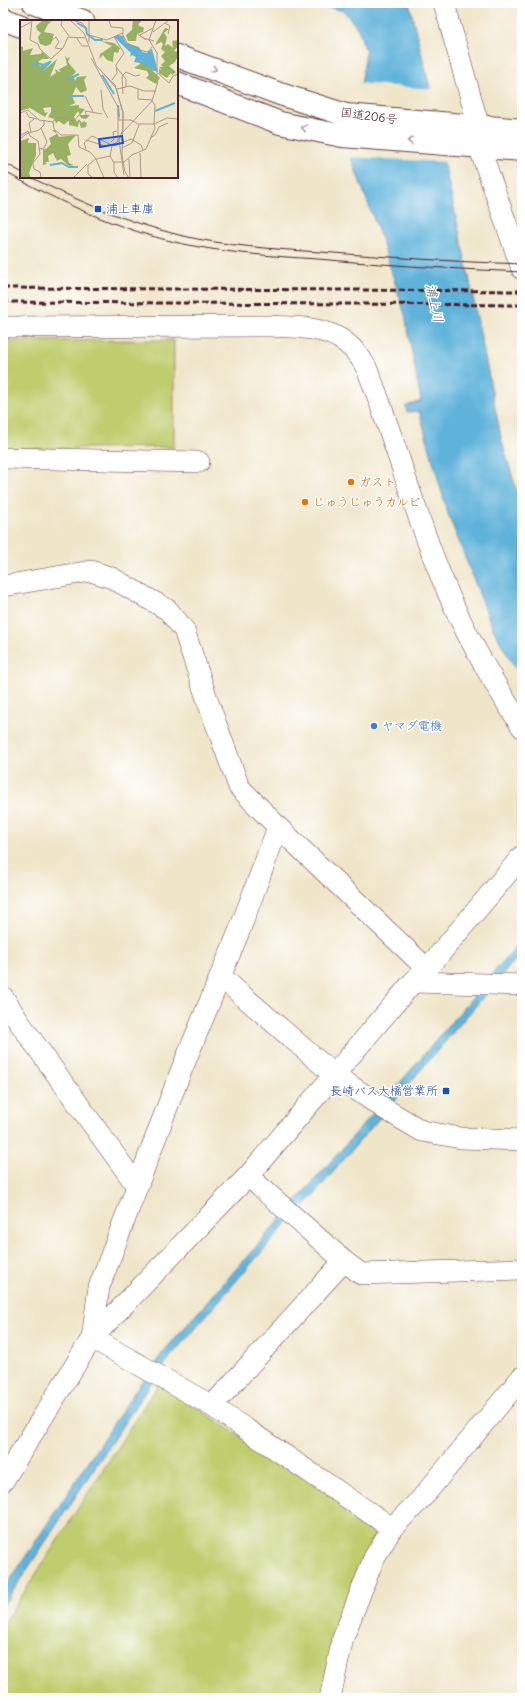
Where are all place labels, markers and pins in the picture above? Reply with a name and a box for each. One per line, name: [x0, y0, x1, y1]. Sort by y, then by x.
place label: 浦上車庫: [106, 201, 154, 216]
marker: 浦上車庫: [93, 204, 103, 214]
place label: ガスト: [359, 474, 396, 489]
marker: ガスト: [346, 477, 356, 487]
place label: じゅうじゅうカルビ: [313, 494, 421, 509]
marker: じゅうじゅうカルビ: [300, 497, 310, 507]
place label: ヤマダ電機: [382, 718, 442, 733]
marker: ヤマダ電機: [369, 721, 379, 731]
place label: 長崎バス大橋営業所: [330, 1083, 438, 1098]
marker: 長崎バス大橋営業所: [441, 1086, 451, 1096]

